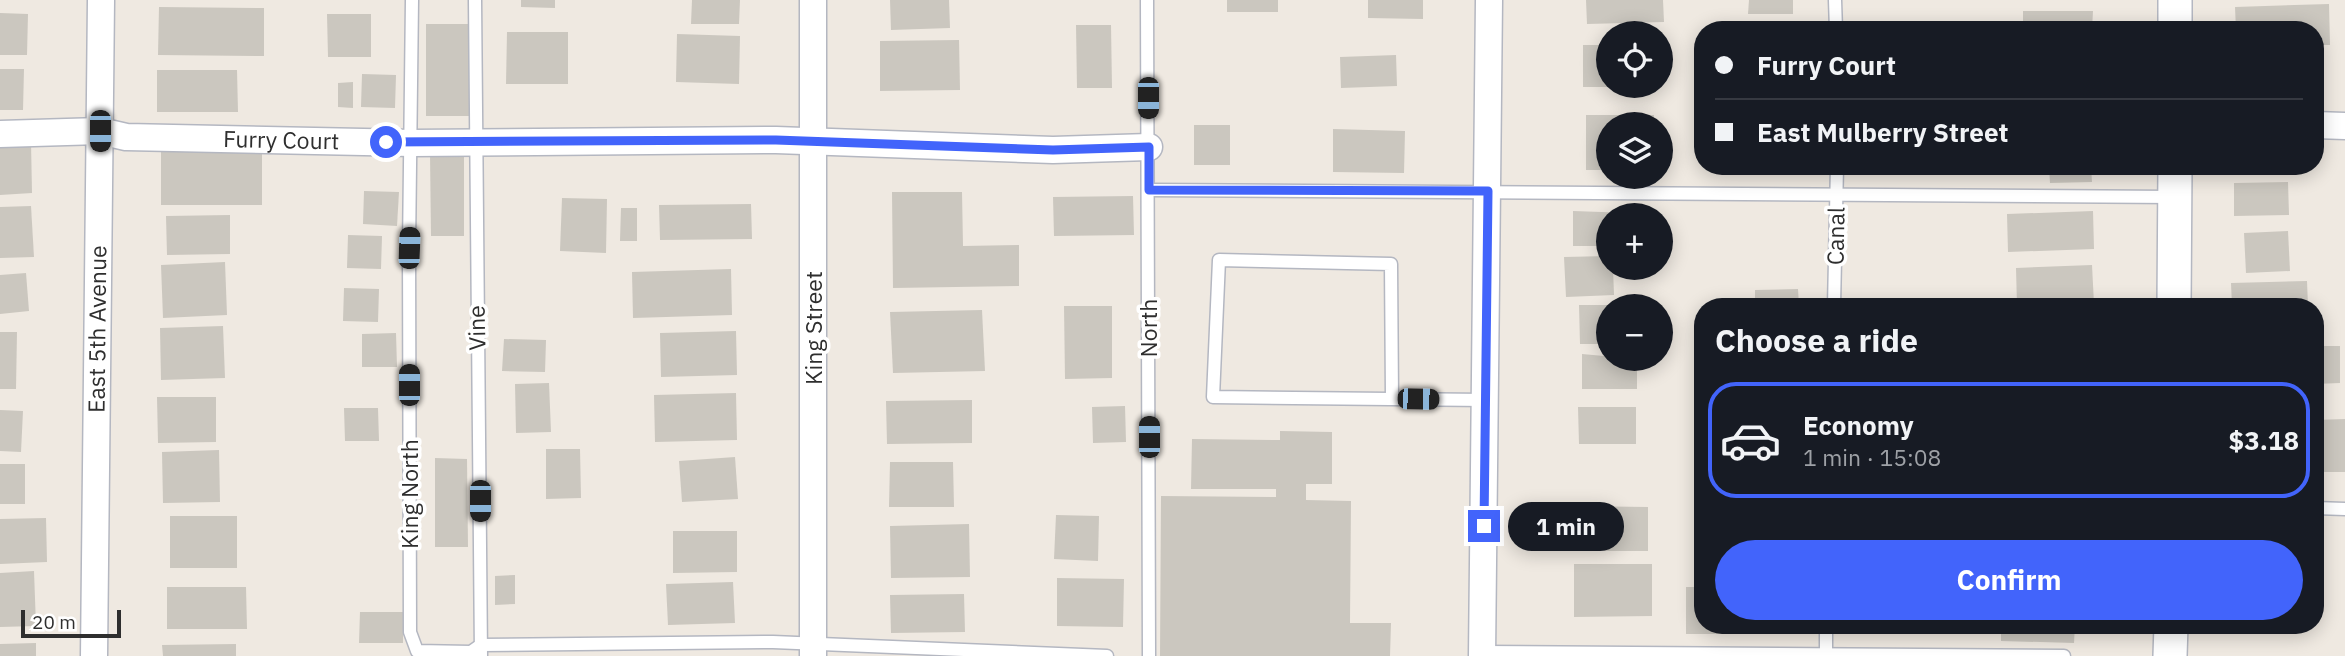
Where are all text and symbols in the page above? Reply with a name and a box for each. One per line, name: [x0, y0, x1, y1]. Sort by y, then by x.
map controls: [1596, 21, 1673, 371]
button: locate: [1596, 21, 1673, 98]
text: Furry Court: [1757, 48, 1896, 82]
car: [1138, 77, 1159, 119]
car: [90, 110, 111, 152]
button: layers: [1596, 112, 1673, 189]
text: East Mulberry Street: [1757, 115, 2008, 149]
street label: Furry Court: [223, 123, 340, 155]
route start: [370, 126, 402, 158]
button: +: [1596, 203, 1673, 280]
street label: Canal: [1819, 207, 1851, 265]
car: [398, 227, 421, 269]
street label: East 5th Avenue: [81, 245, 112, 413]
street label: King Street: [798, 271, 828, 385]
button: −: [1596, 294, 1673, 371]
street label: North: [1133, 299, 1163, 357]
street label: Vine: [461, 305, 491, 351]
text: Choose a ride: [1715, 319, 1918, 361]
car: [399, 364, 420, 406]
car: [1397, 388, 1440, 410]
text: Economy: [1803, 408, 1914, 442]
icon: car: [1719, 409, 1782, 472]
car: [1139, 416, 1160, 458]
text: $3.18: [2229, 423, 2299, 457]
street label: King North: [394, 439, 424, 549]
text: 1 min · 15:08: [1803, 442, 1941, 472]
car: [470, 480, 491, 522]
callout: 1 min: [1508, 502, 1624, 550]
route end: [1468, 510, 1500, 542]
text: 1 min: [1536, 511, 1596, 541]
button: Confirm: [1715, 540, 2303, 620]
scale bar: [21, 607, 121, 639]
text: 20 m: [32, 610, 76, 634]

